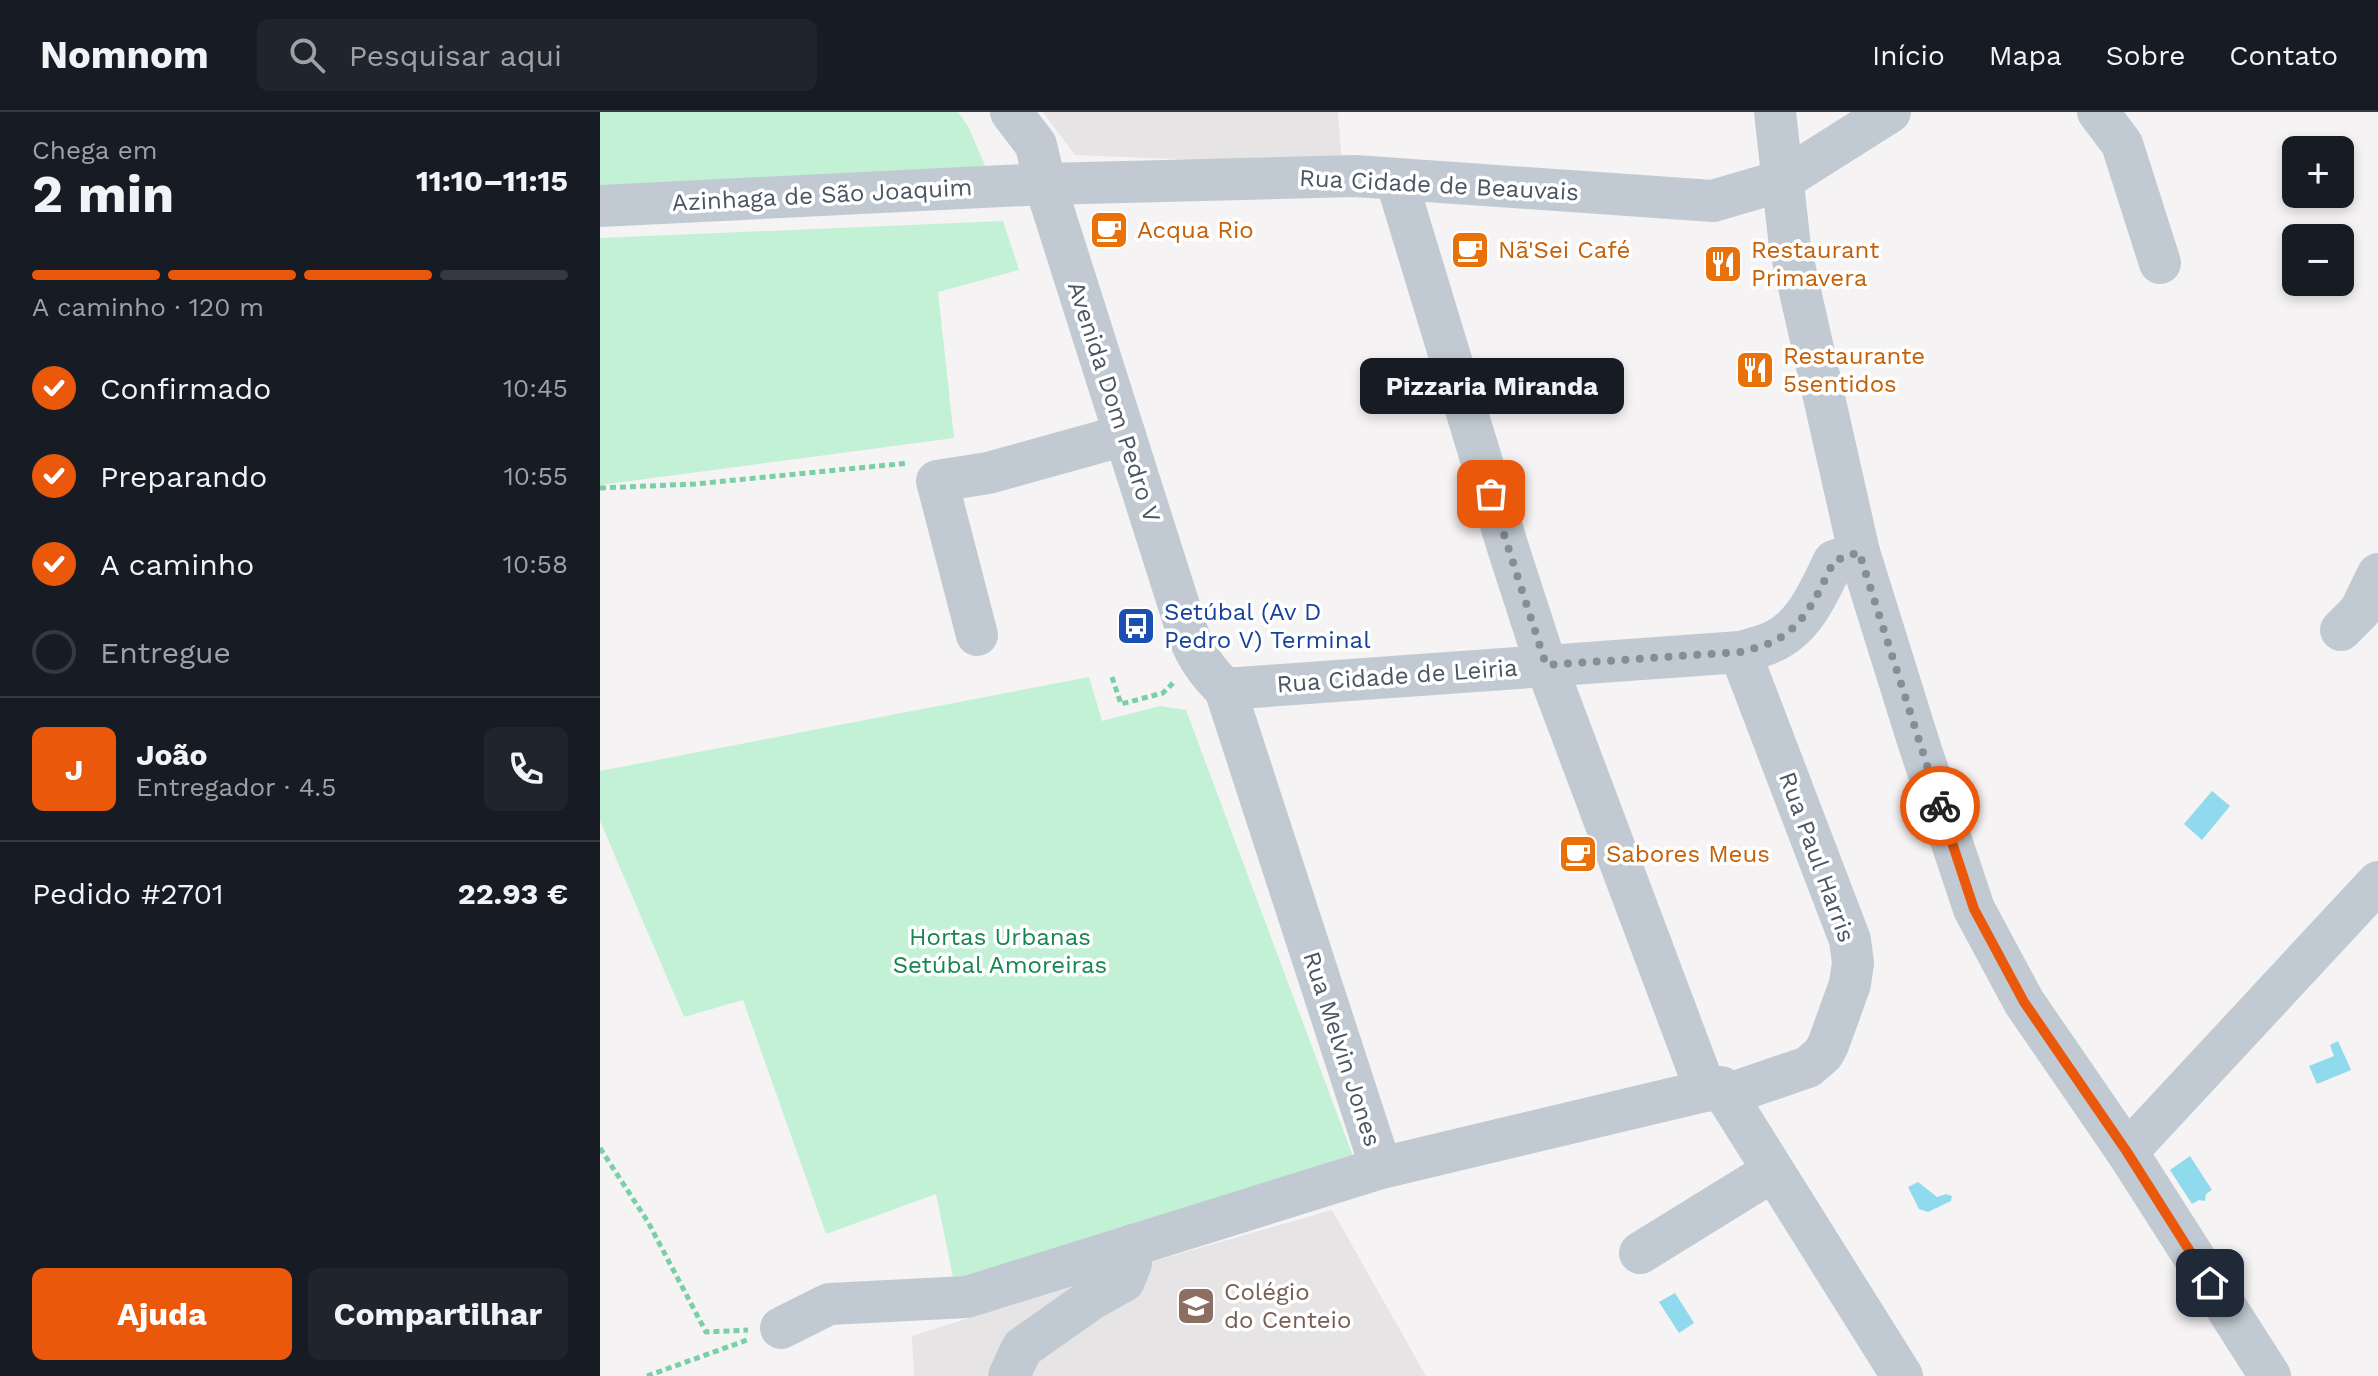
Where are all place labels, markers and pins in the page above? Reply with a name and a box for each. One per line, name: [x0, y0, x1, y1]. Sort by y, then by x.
cafe icon: Acqua Rio: [1088, 209, 1130, 251]
place label: Acqua Rio: [1137, 216, 1254, 244]
cafe icon: Nã'Sei Café: [1449, 229, 1491, 271]
place label: Nã'Sei Café: [1498, 236, 1630, 264]
place label: Restaurant Primavera: [1751, 236, 1879, 292]
restaurant icon: Restaurant Primavera: [1702, 243, 1744, 285]
place label: Restaurante 5sentidos: [1783, 342, 1925, 398]
restaurant icon: Restaurante 5sentidos: [1734, 349, 1776, 391]
callout: Pizzaria Miranda: [1359, 358, 1623, 414]
pin: [1457, 460, 1525, 528]
place label: Setúbal (Av D Pedro V) Terminal: [1164, 598, 1371, 654]
bus stop icon: Setúbal (Av D Pedro V) Terminal: [1115, 605, 1157, 647]
cafe icon: Sabores Meus: [1557, 833, 1599, 875]
place label: Sabores Meus: [1606, 840, 1770, 868]
pin: [2176, 1249, 2244, 1317]
place label: Colégio do Centeio: [1224, 1278, 1351, 1334]
school or university icon: Colégio do Centeio: [1175, 1285, 1217, 1327]

